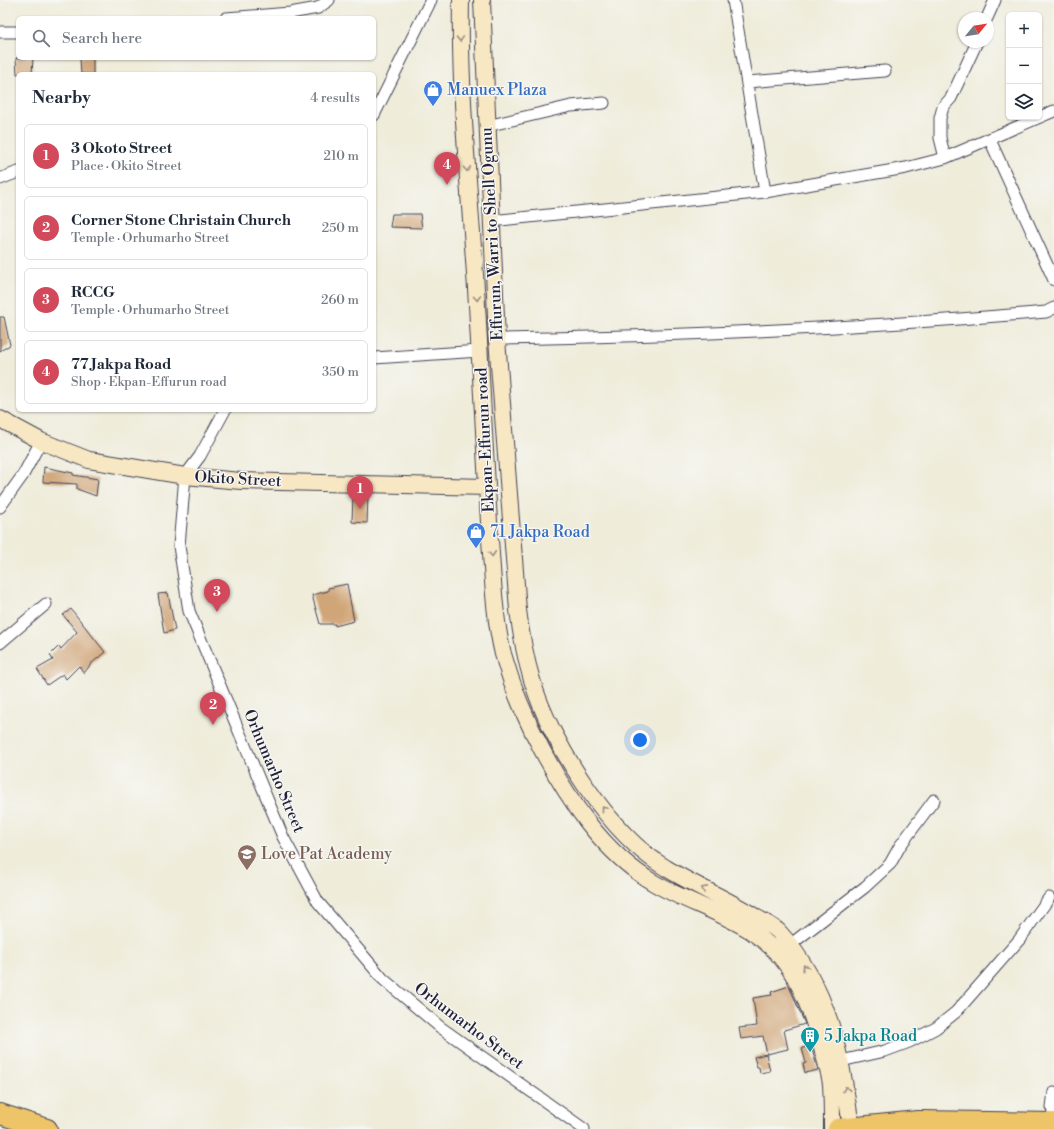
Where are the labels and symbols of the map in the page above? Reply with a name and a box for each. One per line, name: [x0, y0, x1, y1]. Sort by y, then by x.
north arrow: [958, 12, 994, 48]
one-way arrow: [456, 36, 465, 42]
shop icon: Manuex Plaza: [422, 79, 444, 107]
place label: Manuex Plaza: [447, 80, 548, 100]
street label: Effurun, Warri to Shell Ogunu: [476, 127, 508, 341]
pin: 4: [434, 152, 460, 185]
one-way arrow: [463, 166, 472, 172]
one-way arrow: [472, 295, 481, 301]
street label: Ekpan-Effurun road: [471, 367, 499, 513]
street label: Okito Street: [194, 467, 282, 491]
pin: 1: [347, 476, 373, 509]
shop icon: 71 Jakpa Road: [465, 521, 487, 549]
place label: 71 Jakpa Road: [490, 522, 590, 542]
one-way arrow: [487, 551, 496, 557]
pin: 3: [204, 579, 230, 612]
pin: 2: [200, 692, 226, 725]
street label: Orhumarho Street: [239, 706, 309, 836]
your location: [630, 730, 650, 750]
one-way arrow: [601, 806, 608, 813]
school or university icon: Love Pat Academy: [236, 843, 258, 871]
place label: Love Pat Academy: [261, 844, 392, 864]
one-way arrow: [701, 886, 708, 894]
one-way arrow: [802, 964, 809, 971]
street label: Orhumarho Street: [410, 978, 528, 1074]
building icon: 5 Jakpa Road: [799, 1025, 821, 1053]
place label: 5 Jakpa Road: [824, 1026, 917, 1046]
one-way arrow: [842, 1086, 851, 1092]

